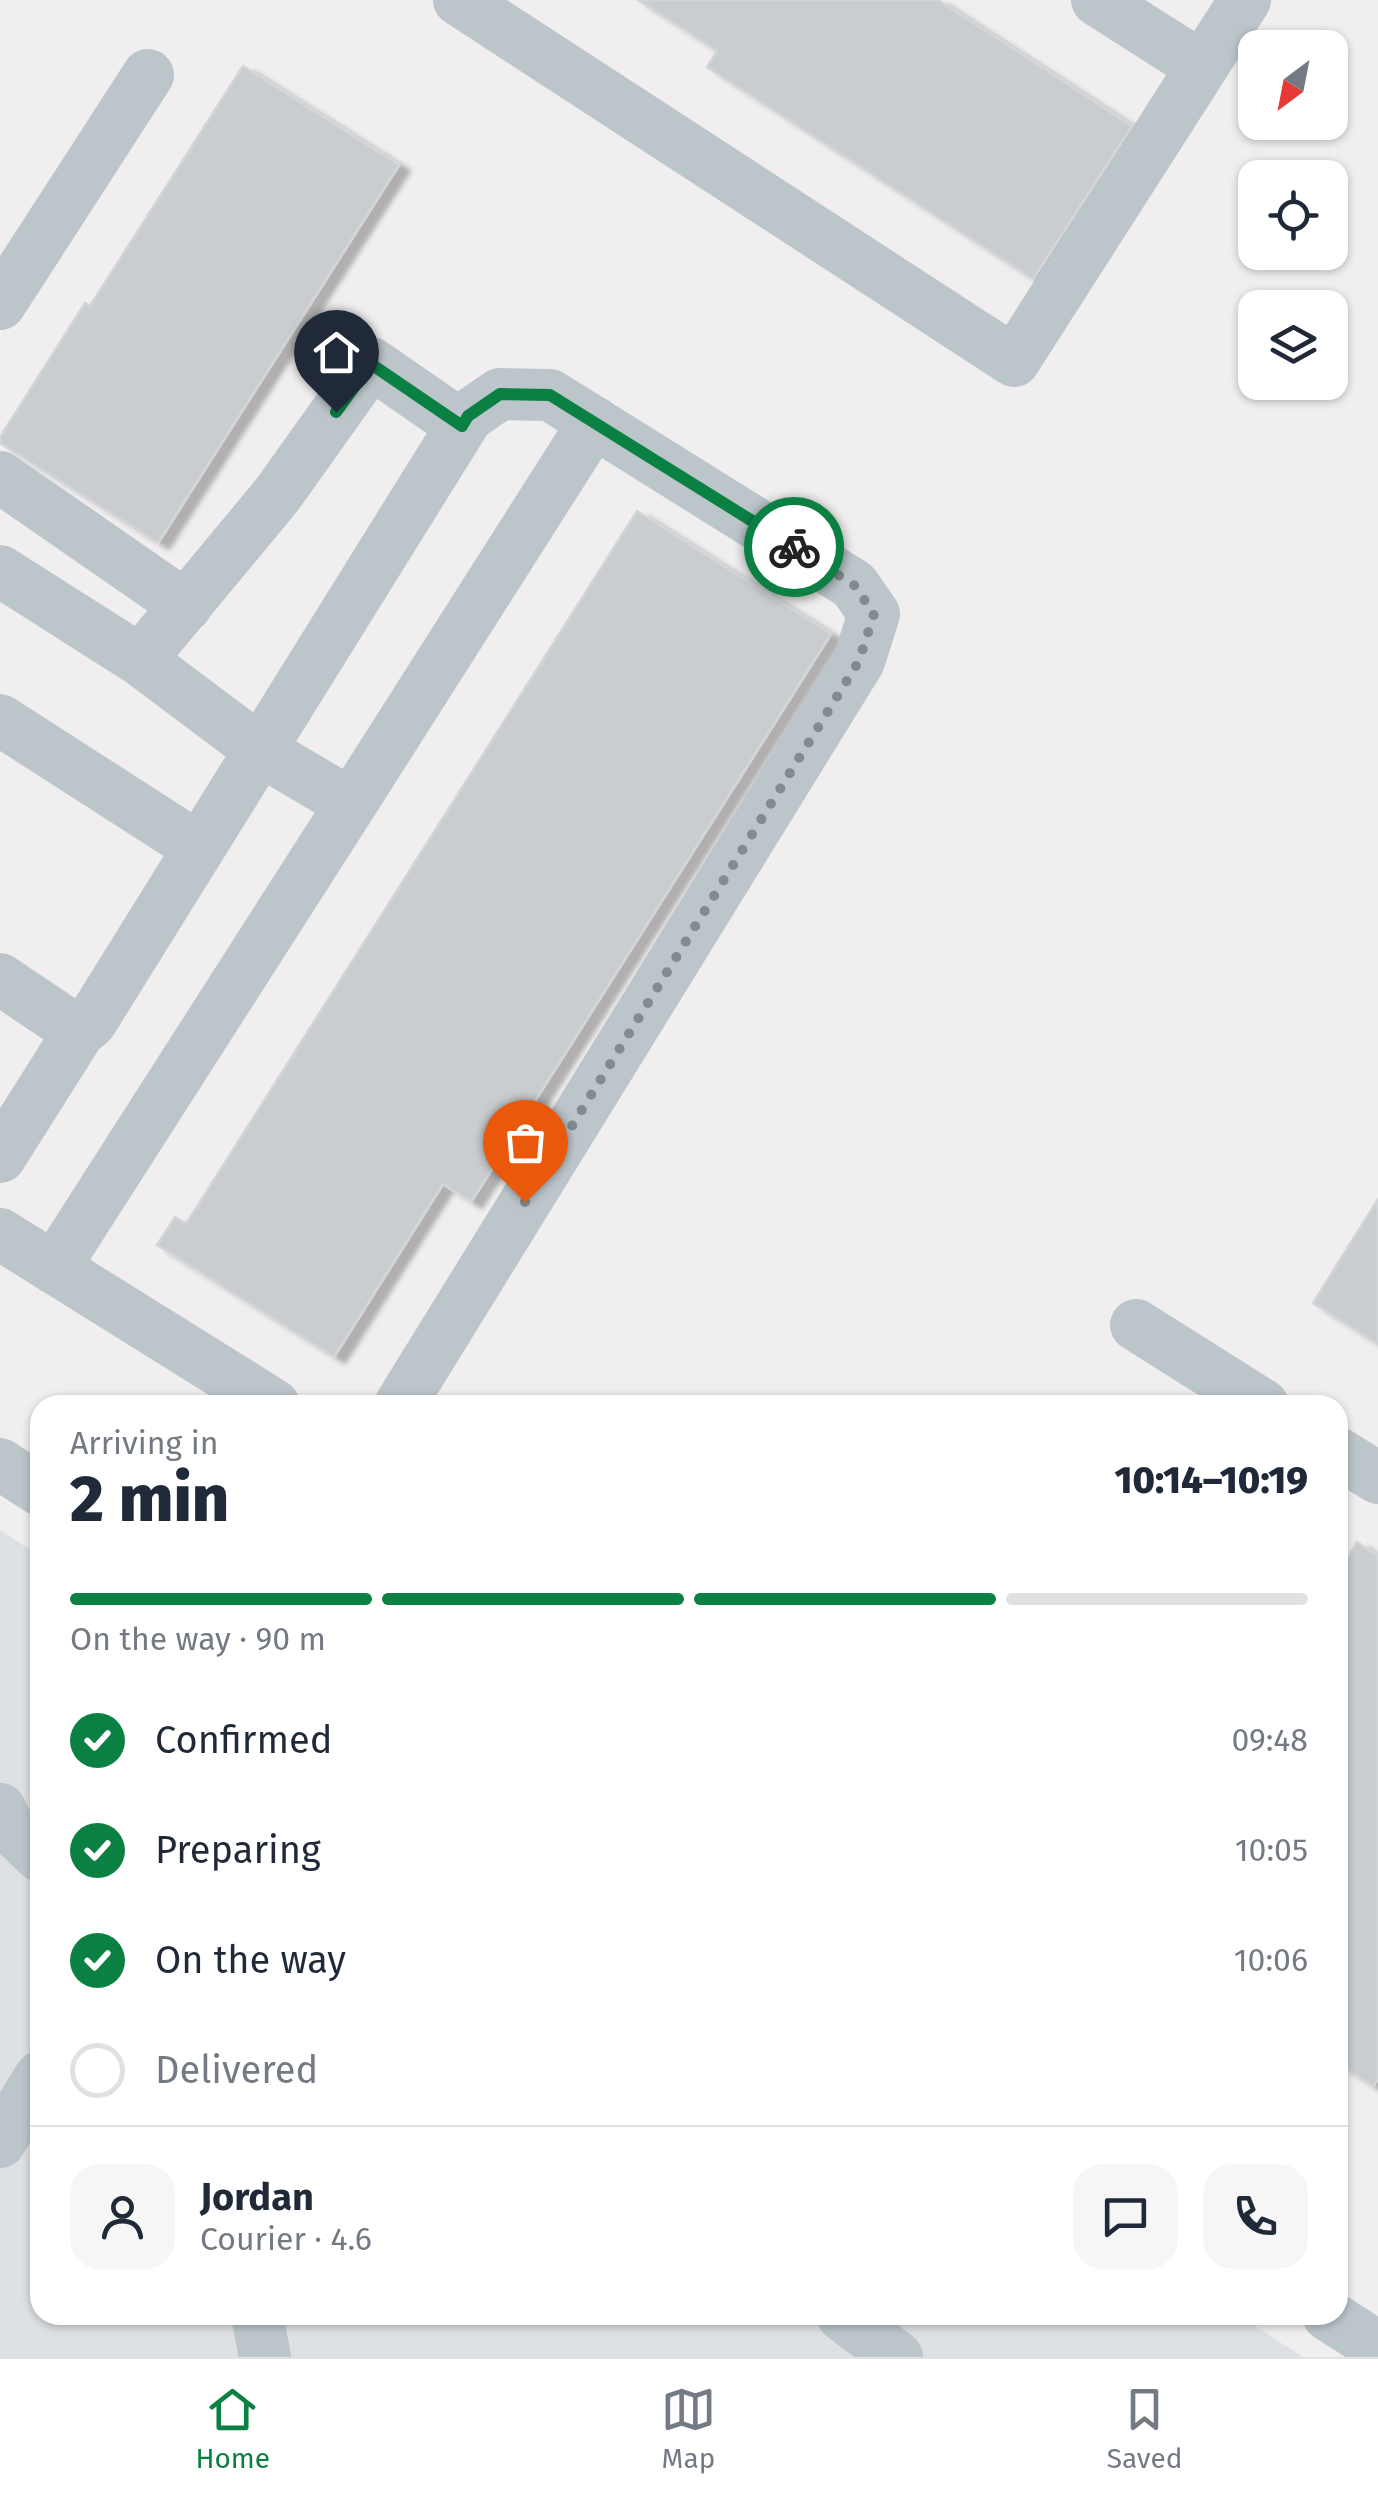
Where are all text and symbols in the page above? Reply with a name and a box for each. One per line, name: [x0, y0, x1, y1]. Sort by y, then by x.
north arrow: [1238, 30, 1348, 140]
map controls: [1238, 30, 1348, 400]
button: locate: [1238, 160, 1348, 270]
button: layers: [1238, 290, 1348, 400]
pin: [294, 310, 379, 413]
icon: home: [309, 325, 364, 380]
courier: [744, 497, 844, 597]
icon: bike: [767, 520, 822, 575]
pin: [483, 1100, 568, 1203]
icon: bag: [498, 1115, 553, 1170]
text: Arriving in: [70, 1424, 218, 1462]
text: 10:14–10:19: [1115, 1457, 1308, 1503]
text: 2 min: [70, 1460, 229, 1538]
text: On the way · 90 m: [70, 1620, 326, 1658]
icon: check: [70, 1713, 125, 1768]
text: Confirmed: [155, 1717, 333, 1763]
text: 09:48: [1231, 1721, 1308, 1759]
icon: check: [70, 1823, 125, 1878]
text: Preparing: [155, 1827, 321, 1873]
text: 10:05: [1235, 1831, 1308, 1869]
icon: check: [70, 1933, 125, 1988]
text: On the way: [155, 1937, 346, 1983]
text: 10:06: [1234, 1941, 1308, 1979]
text: Delivered: [155, 2047, 318, 2093]
button: person: [70, 2164, 175, 2269]
button: chat: [1073, 2164, 1178, 2269]
button: phone: [1203, 2164, 1308, 2269]
text: Jordan: [200, 2174, 314, 2220]
text: Courier · 4.6: [200, 2220, 372, 2258]
tab: Home: [195, 2382, 270, 2475]
tab: Map: [661, 2382, 716, 2475]
tab: Saved: [1107, 2382, 1183, 2475]

